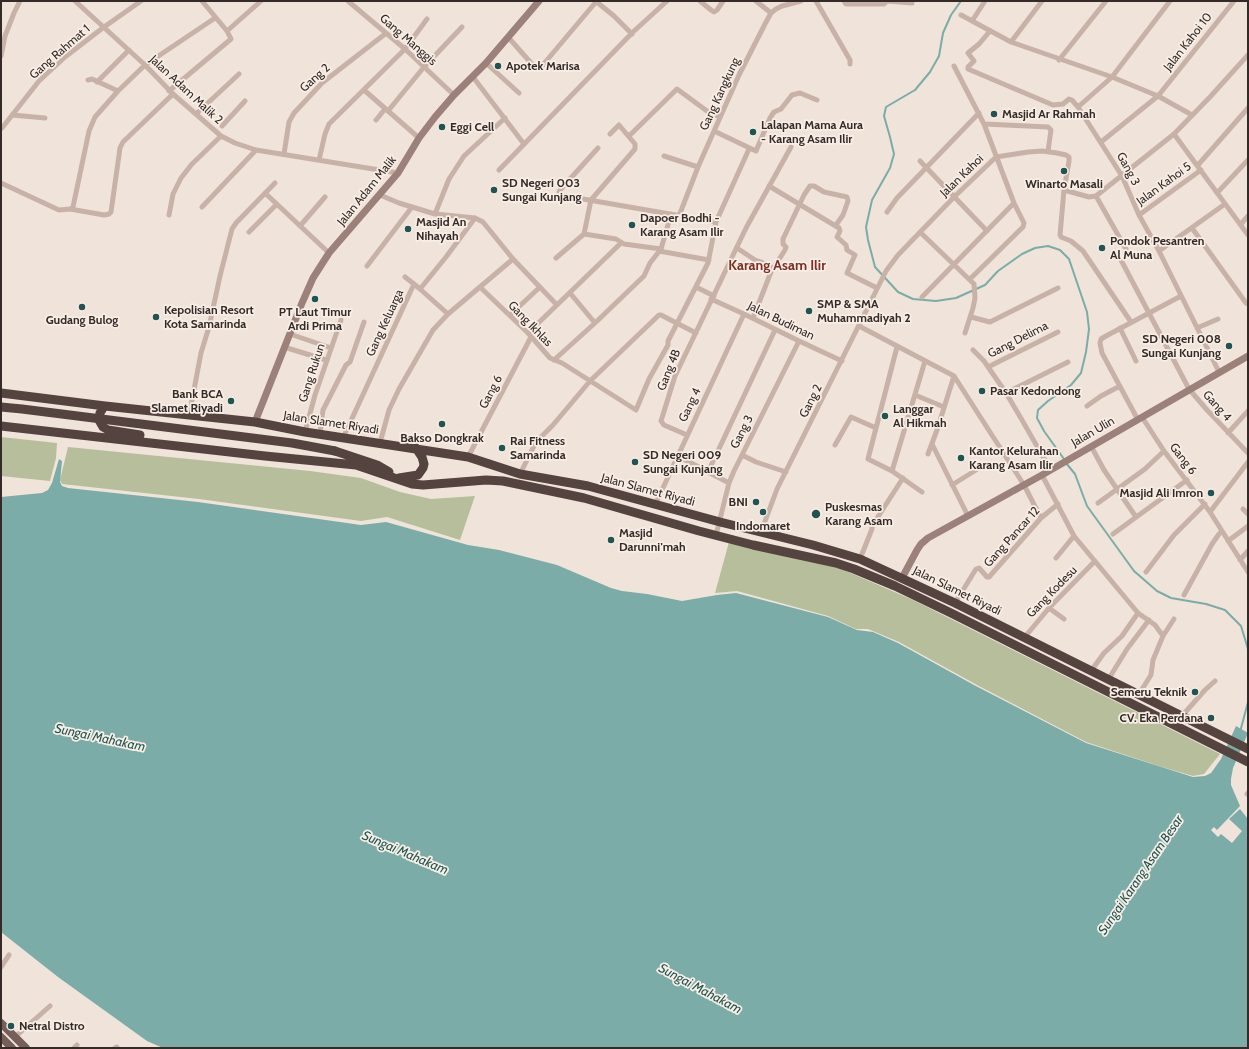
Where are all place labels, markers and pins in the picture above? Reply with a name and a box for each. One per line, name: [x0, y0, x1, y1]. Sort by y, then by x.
place label: Apotek Marisa: [506, 59, 580, 73]
marker: Apotek Marisa: [493, 61, 503, 71]
place label: Masjid Ar Rahmah: [1002, 107, 1096, 121]
marker: Masjid Ar Rahmah: [989, 109, 999, 119]
place label: Lalapan Mama Aura - Karang Asam Ilir: [761, 118, 863, 146]
place label: Eggi Cell: [450, 120, 494, 134]
marker: Eggi Cell: [437, 122, 447, 132]
marker: Lalapan Mama Aura - Karang Asam Ilir: [748, 127, 758, 137]
marker: Winarto Masali: [1059, 166, 1069, 176]
place label: SD Negeri 003 Sungai Kunjang: [502, 176, 582, 204]
place label: Winarto Masali: [1025, 177, 1103, 191]
marker: SD Negeri 003 Sungai Kunjang: [489, 185, 499, 195]
place label: Dapoer Bodhi - Karang Asam Ilir: [640, 211, 724, 239]
place label: Masjid An Nihayah: [416, 215, 466, 243]
marker: Dapoer Bodhi - Karang Asam Ilir: [627, 220, 637, 230]
marker: Masjid An Nihayah: [403, 224, 413, 234]
place label: Pondok Pesantren Al Muna: [1110, 234, 1204, 262]
marker: Pondok Pesantren Al Muna: [1097, 243, 1107, 253]
marker: PT Laut Timur Ardi Prima: [310, 294, 320, 304]
place label: SMP & SMA Muhammadiyah 2: [817, 297, 911, 325]
marker: Gudang Bulog: [77, 302, 87, 312]
place label: Kepolisian Resort Kota Samarinda: [164, 303, 254, 331]
place label: PT Laut Timur Ardi Prima: [279, 305, 351, 333]
marker: SMP & SMA Muhammadiyah 2: [804, 306, 814, 316]
marker: Kepolisian Resort Kota Samarinda: [151, 312, 161, 322]
place label: Gudang Bulog: [46, 313, 118, 327]
place label: SD Negeri 008 Sungai Kunjang: [1141, 332, 1221, 360]
marker: SD Negeri 008 Sungai Kunjang: [1224, 341, 1234, 351]
place label: Pasar Kedondong: [990, 384, 1081, 398]
marker: Pasar Kedondong: [977, 386, 987, 396]
place label: Bank BCA Slamet Riyadi: [151, 387, 223, 415]
marker: Bank BCA Slamet Riyadi: [226, 396, 236, 406]
place label: Langgar Al Hikmah: [893, 402, 947, 430]
marker: Langgar Al Hikmah: [880, 411, 890, 421]
marker: Bakso Dongkrak: [437, 419, 447, 429]
place label: Bakso Dongkrak: [400, 431, 484, 445]
place label: Rai Fitness Samarinda: [510, 434, 566, 462]
marker: Rai Fitness Samarinda: [497, 443, 507, 453]
place label: Kantor Kelurahan Karang Asam Ilir: [969, 444, 1059, 472]
place label: SD Negeri 009 Sungai Kunjang: [643, 448, 723, 476]
marker: Kantor Kelurahan Karang Asam Ilir: [956, 453, 966, 463]
marker: SD Negeri 009 Sungai Kunjang: [630, 457, 640, 467]
place label: Masjid Ali Imron: [1120, 486, 1203, 500]
marker: Masjid Ali Imron: [1206, 488, 1216, 498]
place label: BNI: [729, 495, 748, 509]
marker: BNI: [751, 497, 761, 507]
place label: Puskesmas Karang Asam: [825, 500, 893, 528]
marker: Indomaret: [758, 507, 768, 517]
marker: Puskesmas Karang Asam: [810, 508, 822, 520]
place label: Indomaret: [736, 519, 790, 533]
place label: Masjid Darunni'mah: [619, 526, 686, 554]
marker: Masjid Darunni'mah: [606, 535, 616, 545]
place label: Semeru Teknik: [1111, 685, 1187, 699]
marker: Semeru Teknik: [1190, 687, 1200, 697]
place label: CV. Eka Perdana: [1120, 711, 1203, 725]
marker: CV. Eka Perdana: [1206, 713, 1216, 723]
place label: Netral Distro: [19, 1019, 85, 1033]
marker: Netral Distro: [6, 1021, 16, 1031]

